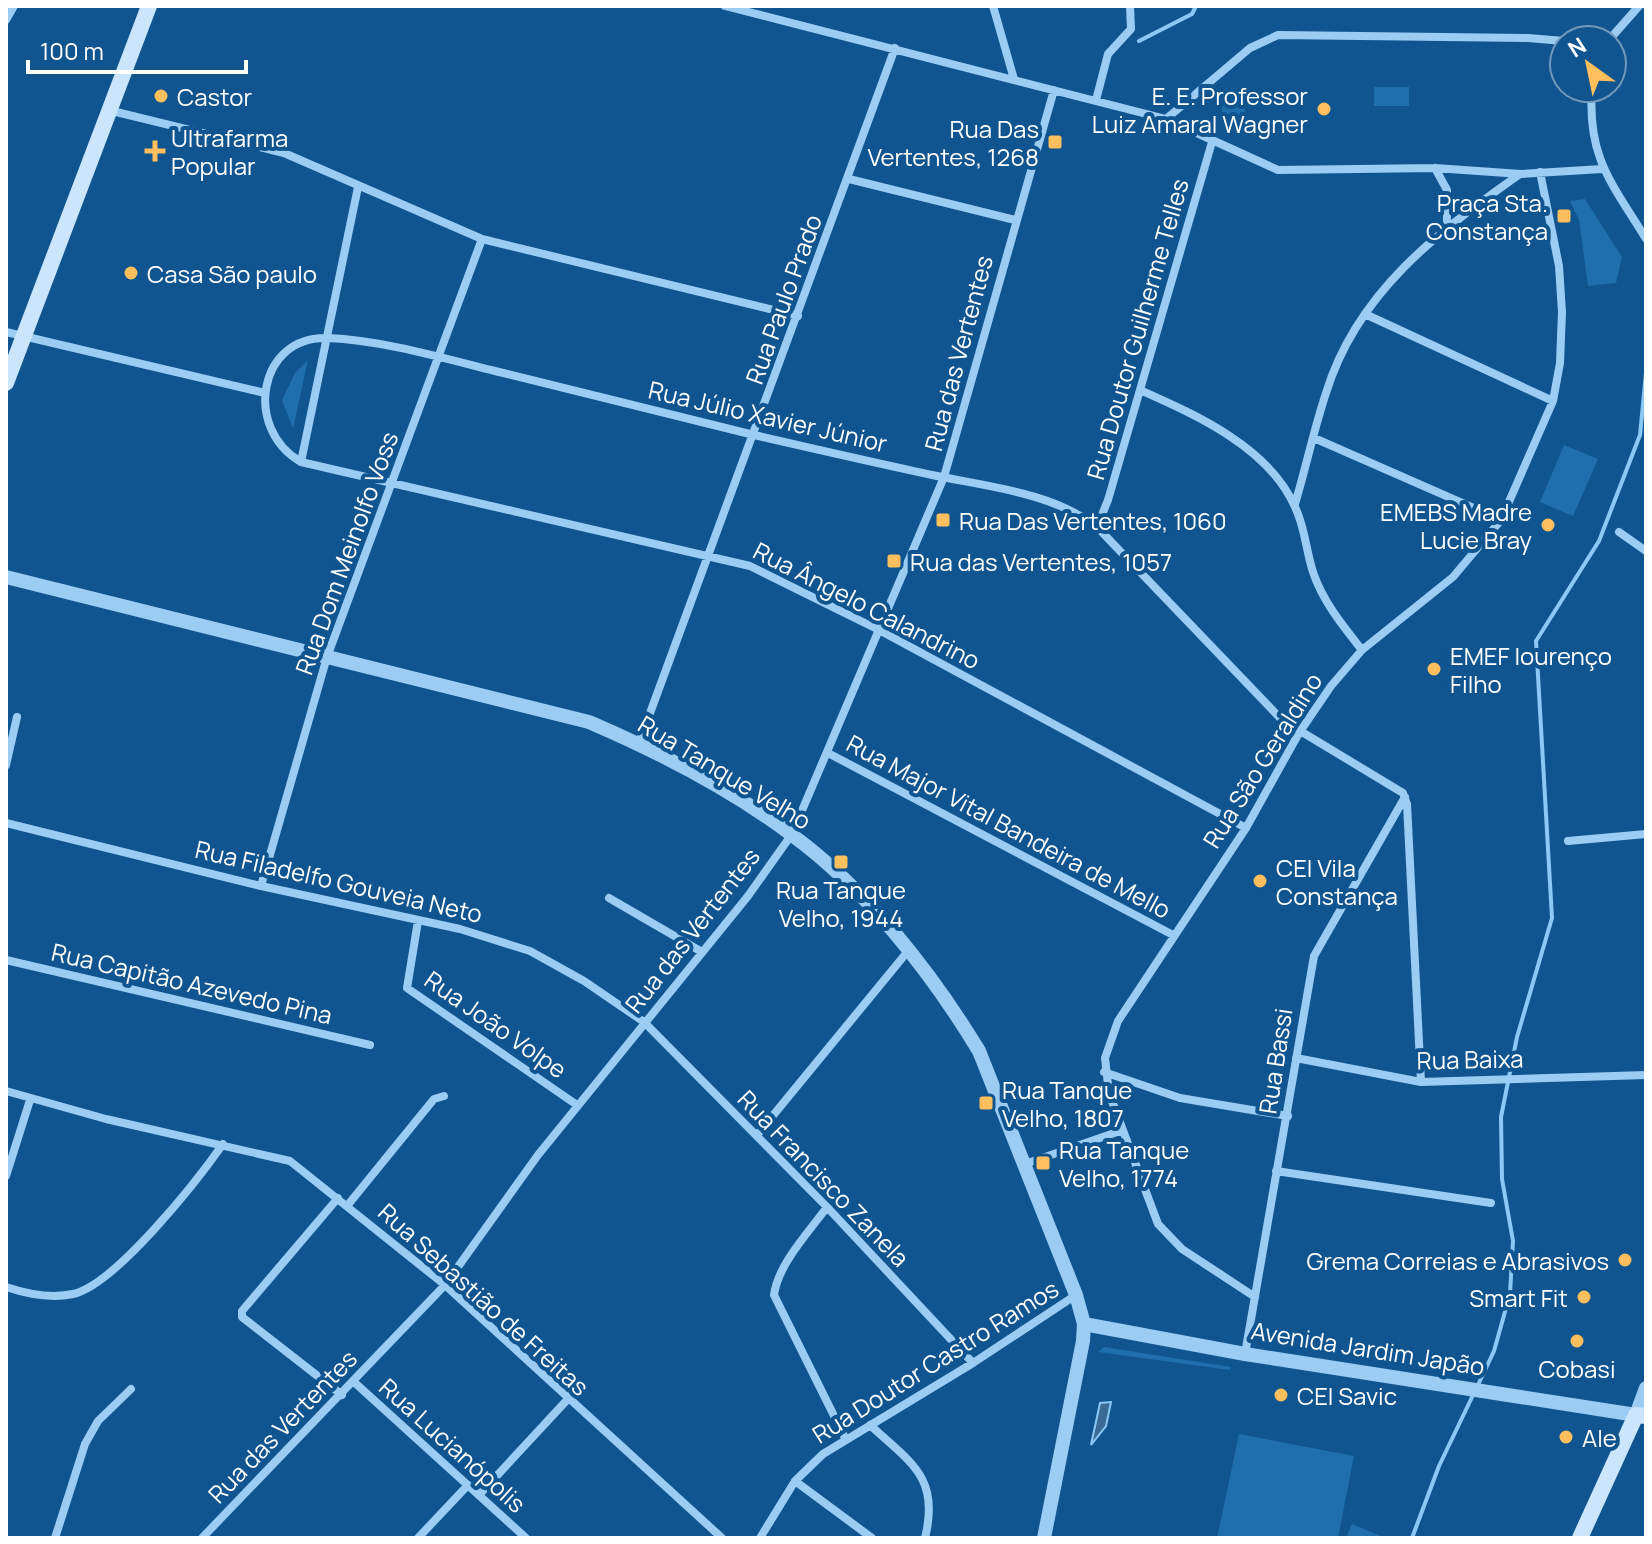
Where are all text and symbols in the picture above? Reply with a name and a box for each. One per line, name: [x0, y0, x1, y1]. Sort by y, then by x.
scale bar: [28, 24, 246, 74]
north arrow: [1548, 24, 1628, 104]
text: N: [1562, 30, 1592, 64]
text: 100 m: [40, 34, 104, 67]
place label: E. E. Professor Luiz Amaral Wagner: [1092, 79, 1308, 140]
place label: Castor: [177, 80, 252, 113]
marker: Castor: [152, 87, 170, 105]
marker: E. E. Professor Luiz Amaral Wagner: [1315, 100, 1333, 118]
place label: Rua Das Vertentes, 1268: [867, 112, 1039, 173]
place label: Ultrafarma Popular: [171, 121, 288, 182]
marker: Rua Das Vertentes, 1268: [1046, 133, 1064, 151]
marker: Ultrafarma Popular: [146, 142, 164, 160]
street label: Rua Doutor Guilherme Telles: [1078, 175, 1196, 483]
place label: Praça Sta. Constança: [1426, 186, 1548, 247]
marker: Praça Sta. Constança: [1555, 207, 1573, 225]
street label: Rua Paulo Prado: [737, 210, 829, 388]
street label: Rua das Vertentes: [916, 252, 1000, 454]
place label: Casa São paulo: [147, 257, 317, 290]
marker: Casa São paulo: [122, 264, 140, 282]
street label: Rua Júlio Xavier Júnior: [645, 372, 891, 460]
street label: Rua Dom Meinolfo Voss: [287, 427, 405, 679]
place label: EMEBS Madre Lucie Bray: [1380, 495, 1532, 556]
place label: Rua Das Vertentes, 1060: [959, 504, 1227, 537]
marker: Rua Das Vertentes, 1060: [934, 511, 952, 529]
marker: EMEBS Madre Lucie Bray: [1539, 516, 1557, 534]
street label: Rua Ângelo Calandrino: [748, 533, 986, 677]
place label: Rua das Vertentes, 1057: [910, 545, 1172, 578]
marker: Rua das Vertentes, 1057: [885, 552, 903, 570]
place label: EMEF lourenço Filho: [1450, 639, 1612, 700]
marker: EMEF lourenço Filho: [1425, 660, 1443, 678]
street label: Rua São Geraldino: [1195, 666, 1329, 854]
street label: Rua Tanque Velho: [632, 707, 818, 837]
street label: Rua Major Vital Bandeira de Mello: [841, 726, 1177, 926]
street label: Rua Filadelfo Gouveia Neto: [192, 832, 486, 930]
street label: Rua das Vertentes: [617, 841, 767, 1019]
place label: CEI Vila Constança: [1276, 851, 1398, 912]
marker: Rua Tanque Velho, 1944: [832, 853, 850, 871]
marker: CEI Vila Constança: [1251, 872, 1269, 890]
place label: Rua Tanque Velho, 1944: [776, 873, 906, 934]
street label: Rua Capitão Azevedo Pina: [48, 935, 336, 1031]
street label: Rua João Volpe: [418, 963, 574, 1085]
street label: Rua Bassi: [1250, 1006, 1300, 1116]
street label: Rua Baixa: [1416, 1042, 1524, 1076]
place label: Rua Tanque Velho, 1807: [1002, 1073, 1132, 1134]
street label: Rua Francisco Zanela: [731, 1083, 917, 1273]
marker: Rua Tanque Velho, 1807: [977, 1094, 995, 1112]
place label: Rua Tanque Velho, 1774: [1059, 1133, 1189, 1194]
marker: Rua Tanque Velho, 1774: [1034, 1154, 1052, 1172]
street label: Rua Sebastião de Freitas: [372, 1195, 596, 1403]
place label: Grema Correias e Abrasivos: [1306, 1244, 1609, 1277]
marker: Grema Correias e Abrasivos: [1616, 1251, 1634, 1269]
street label: Rua Doutor Castro Ramos: [806, 1272, 1064, 1450]
place label: Smart Fit: [1469, 1281, 1568, 1314]
marker: Smart Fit: [1575, 1288, 1593, 1306]
street label: Avenida Jardim Japão: [1249, 1313, 1487, 1383]
marker: Cobasi: [1568, 1332, 1586, 1350]
street label: Rua das Vertentes: [200, 1342, 364, 1510]
place label: Cobasi: [1538, 1352, 1616, 1385]
street label: Rua Lucianópolis: [373, 1370, 533, 1520]
place label: CEI Savic: [1297, 1379, 1397, 1412]
marker: CEI Savic: [1272, 1386, 1290, 1404]
place label: Ale: [1582, 1421, 1617, 1454]
marker: Ale: [1557, 1428, 1575, 1446]

